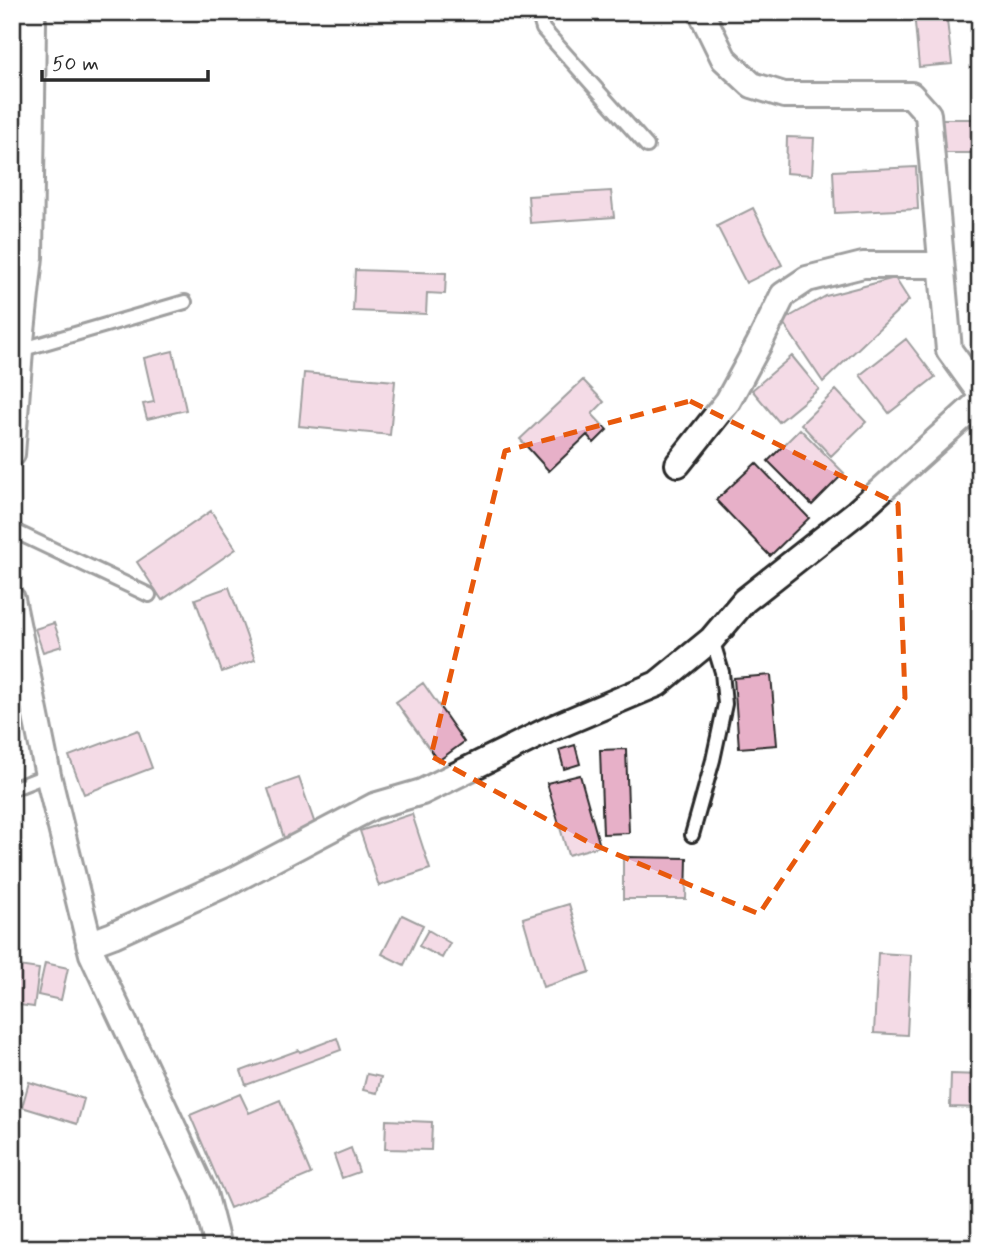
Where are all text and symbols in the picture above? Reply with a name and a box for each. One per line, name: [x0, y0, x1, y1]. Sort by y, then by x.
scale bar: [42, 38, 208, 82]
text: 50 m: [52, 50, 99, 78]

